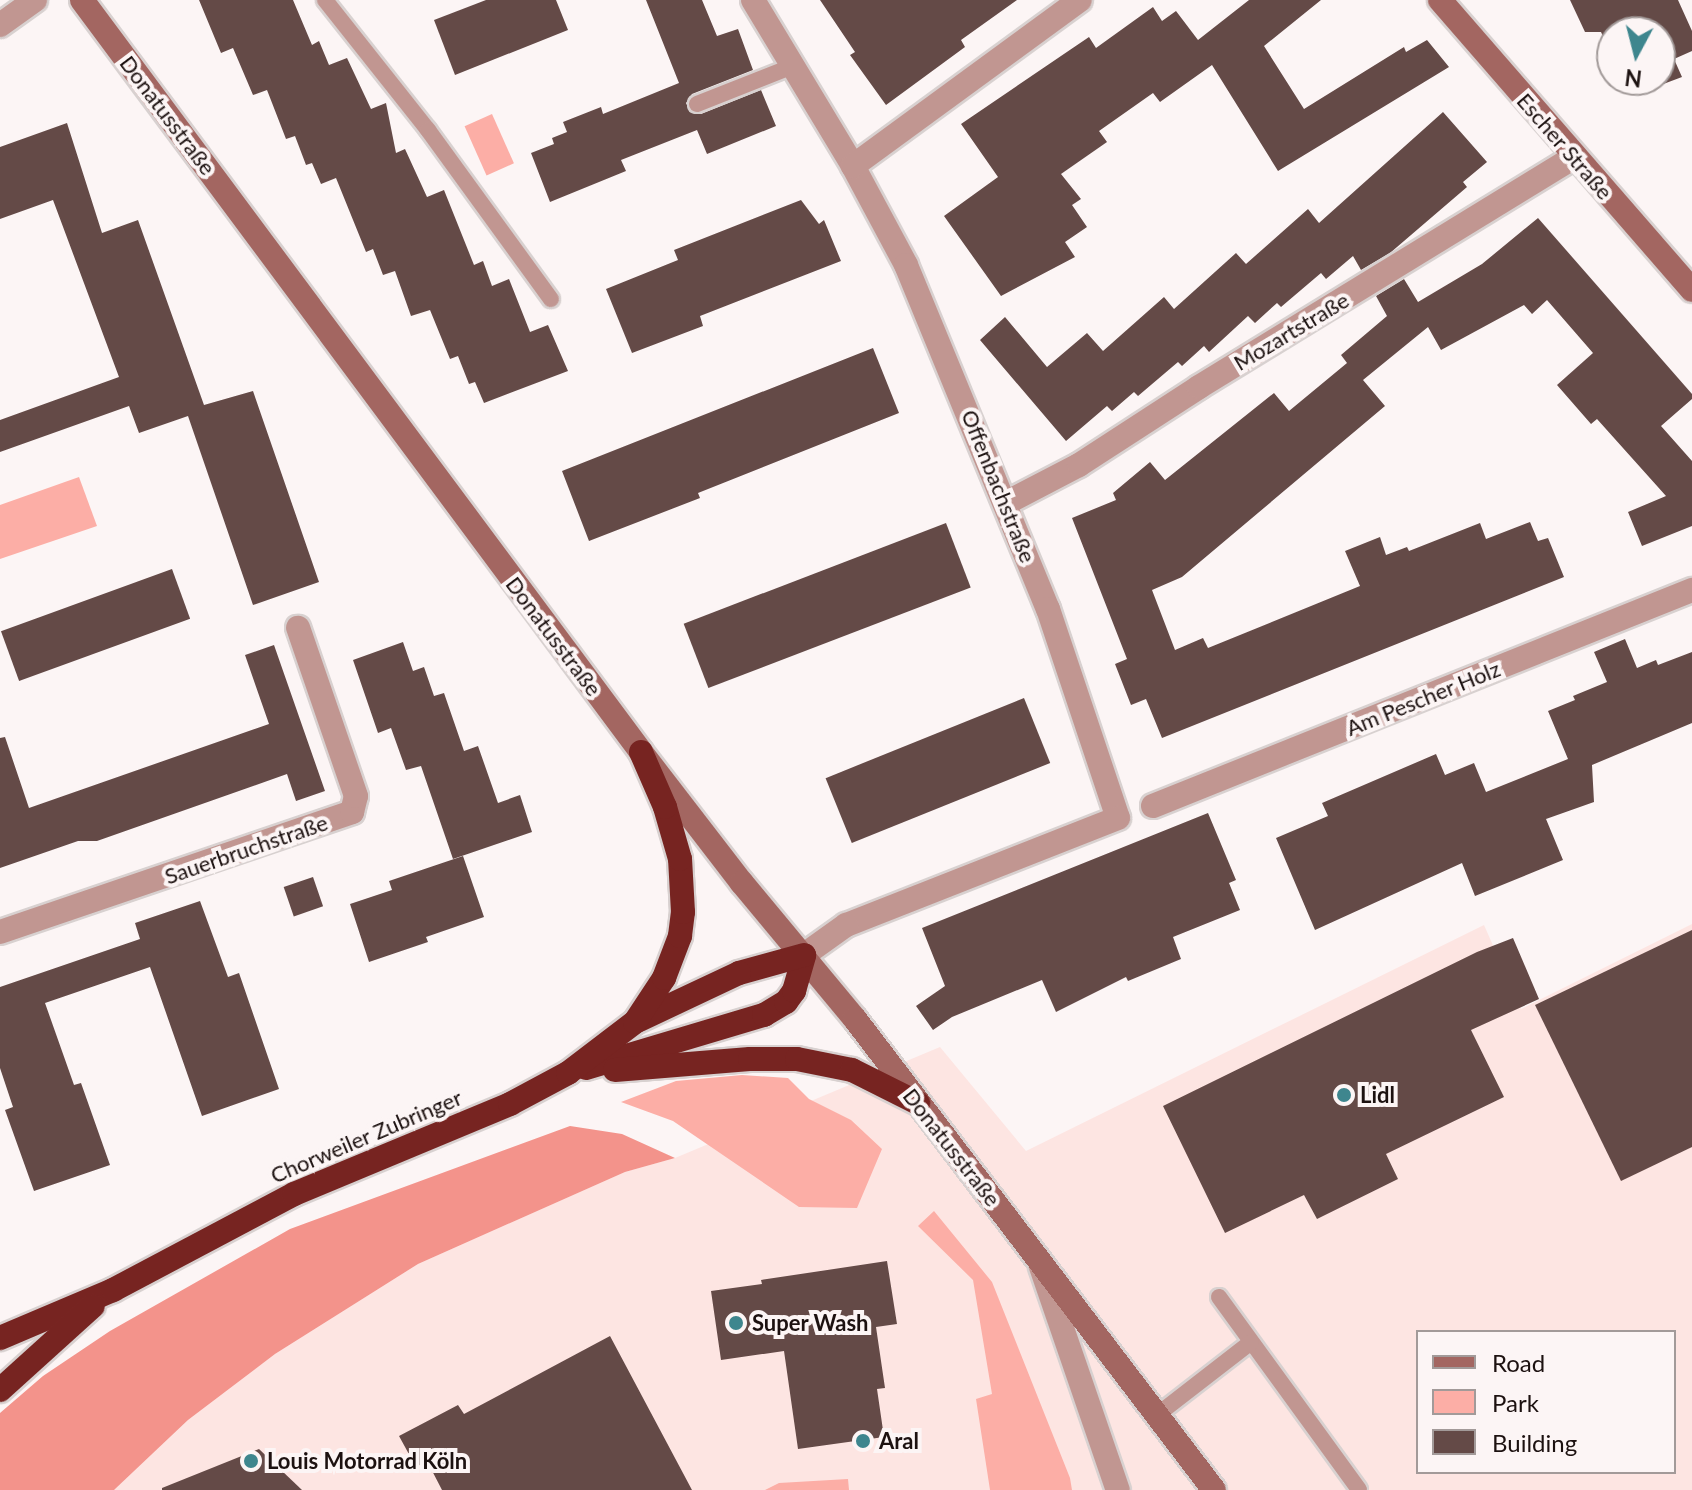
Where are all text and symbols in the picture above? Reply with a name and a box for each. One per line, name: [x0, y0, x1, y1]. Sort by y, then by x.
north arrow: [1596, 16, 1676, 96]
street label: Donatusstraße: [115, 50, 221, 180]
text: N: [1623, 64, 1643, 93]
street label: Escher Straße: [1512, 87, 1618, 205]
street label: Mozartstraße: [1229, 286, 1353, 376]
street label: Offenbachstraße: [956, 406, 1042, 566]
street label: Donatusstraße: [501, 571, 607, 701]
street label: Am Pescher Holz: [1342, 655, 1504, 741]
street label: Sauerbruchstraße: [161, 809, 331, 889]
place label: Lidl: [1360, 1082, 1395, 1108]
street label: Donatusstraße: [898, 1083, 1006, 1211]
street label: Chorweiler Zubringer: [266, 1084, 466, 1188]
marker: Lidl: [1335, 1086, 1353, 1104]
place label: Super Wash: [752, 1310, 869, 1336]
marker: Super Wash: [727, 1314, 745, 1332]
legend: [1416, 1330, 1676, 1474]
text: Road: [1492, 1348, 1545, 1377]
text: Park: [1492, 1388, 1539, 1417]
place label: Aral: [879, 1428, 919, 1454]
text: Building: [1492, 1428, 1577, 1457]
marker: Aral: [854, 1432, 872, 1450]
place label: Louis Motorrad Köln: [267, 1448, 467, 1474]
marker: Louis Motorrad Köln: [242, 1452, 260, 1470]

